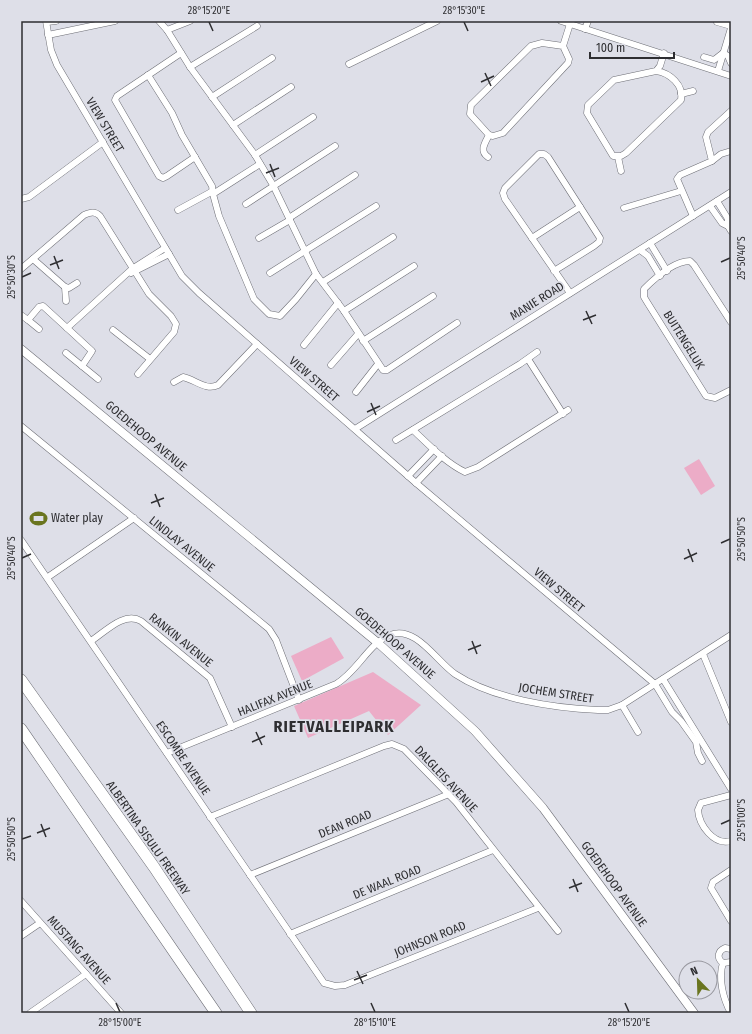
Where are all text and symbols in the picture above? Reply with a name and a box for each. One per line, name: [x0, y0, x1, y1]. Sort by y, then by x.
text: 28°15'20"E: [188, 5, 230, 17]
text: 28°15'30"E: [443, 5, 486, 17]
scale bar: [590, 34, 674, 60]
text: 100 m: [596, 41, 625, 55]
street label: VIEW STREET: [83, 95, 127, 155]
text: 25°50'40"S: [736, 236, 748, 280]
text: 25°50'30"S: [6, 255, 18, 299]
street label: MANIE ROAD: [507, 279, 567, 323]
street label: BUITENGELUK: [661, 308, 708, 372]
street label: VIEW STREET: [286, 354, 342, 405]
street label: GOEDEHOOP AVENUE: [102, 398, 190, 474]
sports icon: Water play: [28, 508, 48, 528]
place label: Water play: [51, 511, 103, 525]
street label: LINDLAY AVENUE: [146, 513, 218, 575]
text: 25°50'50"S: [736, 517, 748, 561]
text: 25°50'40"S: [6, 536, 18, 580]
street label: VIEW STREET: [531, 565, 587, 615]
street label: GOEDEHOOP AVENUE: [352, 604, 438, 682]
street label: RANKIN AVENUE: [146, 610, 216, 670]
street label: HALIFAX AVENUE: [236, 676, 315, 719]
street label: JOCHEM STREET: [517, 680, 595, 706]
district label: RIETVALLEIPARK: [273, 717, 395, 736]
street label: ESCOMBE AVENUE: [153, 718, 213, 798]
street label: DALGLEIS AVENUE: [412, 743, 481, 815]
street label: ALBERTINA SISULU FREEWAY: [103, 778, 193, 898]
text: 25°51'00"S: [736, 799, 748, 841]
street label: DEAN ROAD: [316, 807, 374, 841]
text: 25°50'50"S: [6, 817, 18, 861]
street label: GOEDEHOOP AVENUE: [578, 839, 650, 930]
street label: DE WAAL ROAD: [351, 862, 423, 902]
street label: MUSTANG AVENUE: [45, 913, 114, 987]
street label: JOHNSON ROAD: [392, 918, 468, 960]
north arrow: [678, 960, 718, 1000]
text: N: [689, 964, 700, 979]
text: 28°15'00"E: [99, 1017, 142, 1029]
text: 28°15'10"E: [354, 1017, 396, 1029]
text: 28°15'20"E: [608, 1017, 650, 1029]

